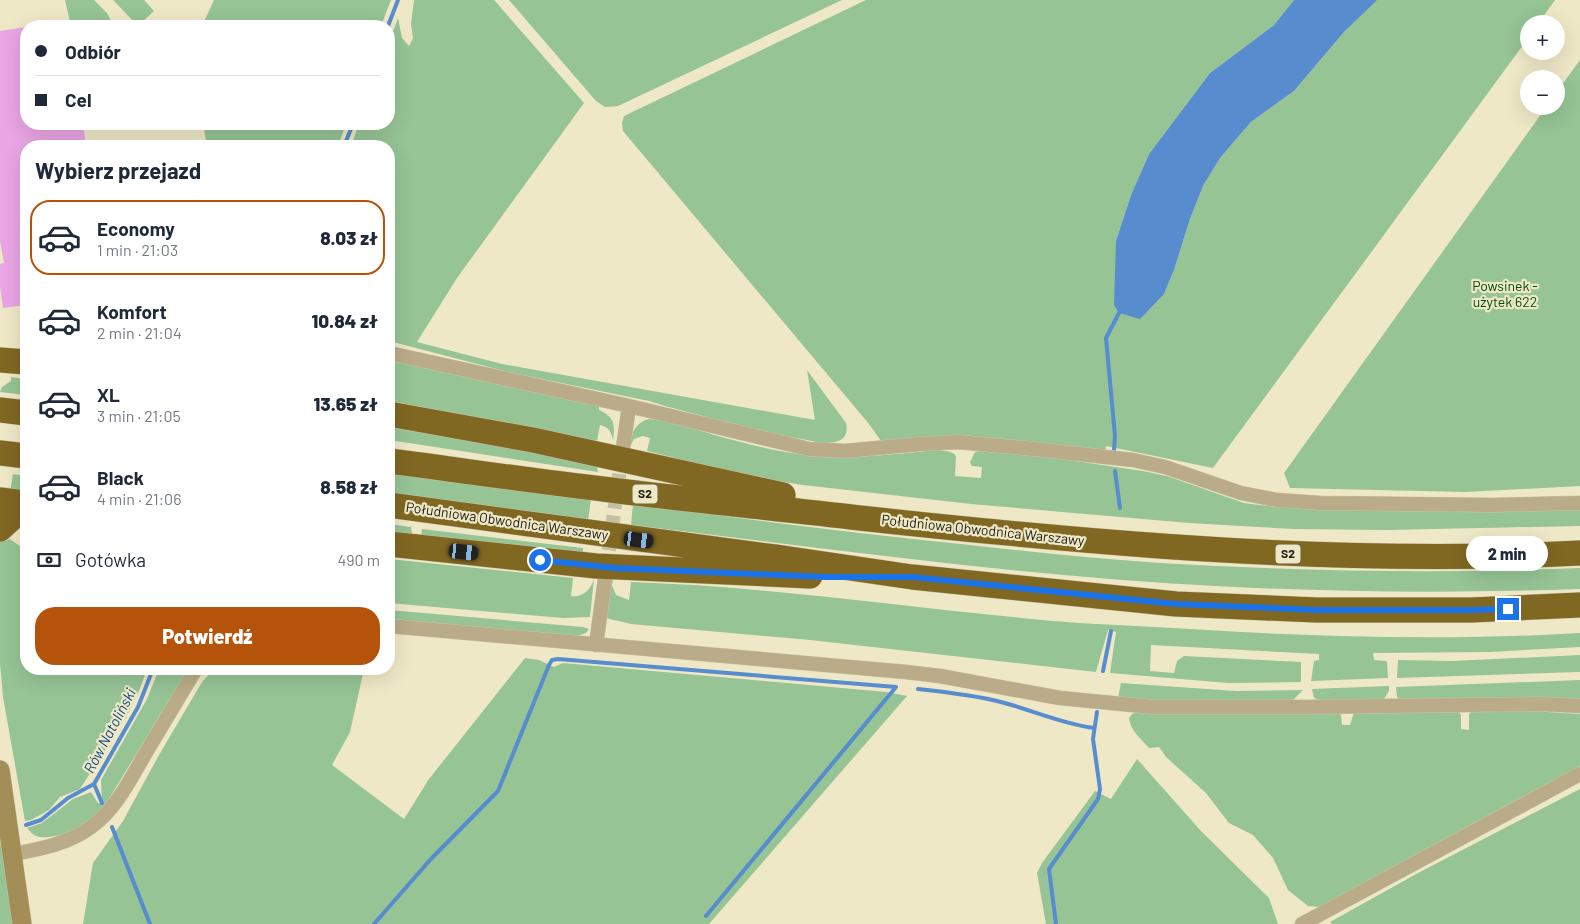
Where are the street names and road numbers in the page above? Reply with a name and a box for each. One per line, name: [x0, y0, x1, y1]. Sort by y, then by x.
road number: S2: [632, 484, 658, 504]
street label: Południowa Obwodnica Warszawy: [405, 498, 610, 543]
street label: Południowa Obwodnica Warszawy: [881, 510, 1086, 549]
road number: S2: [1276, 544, 1300, 564]

